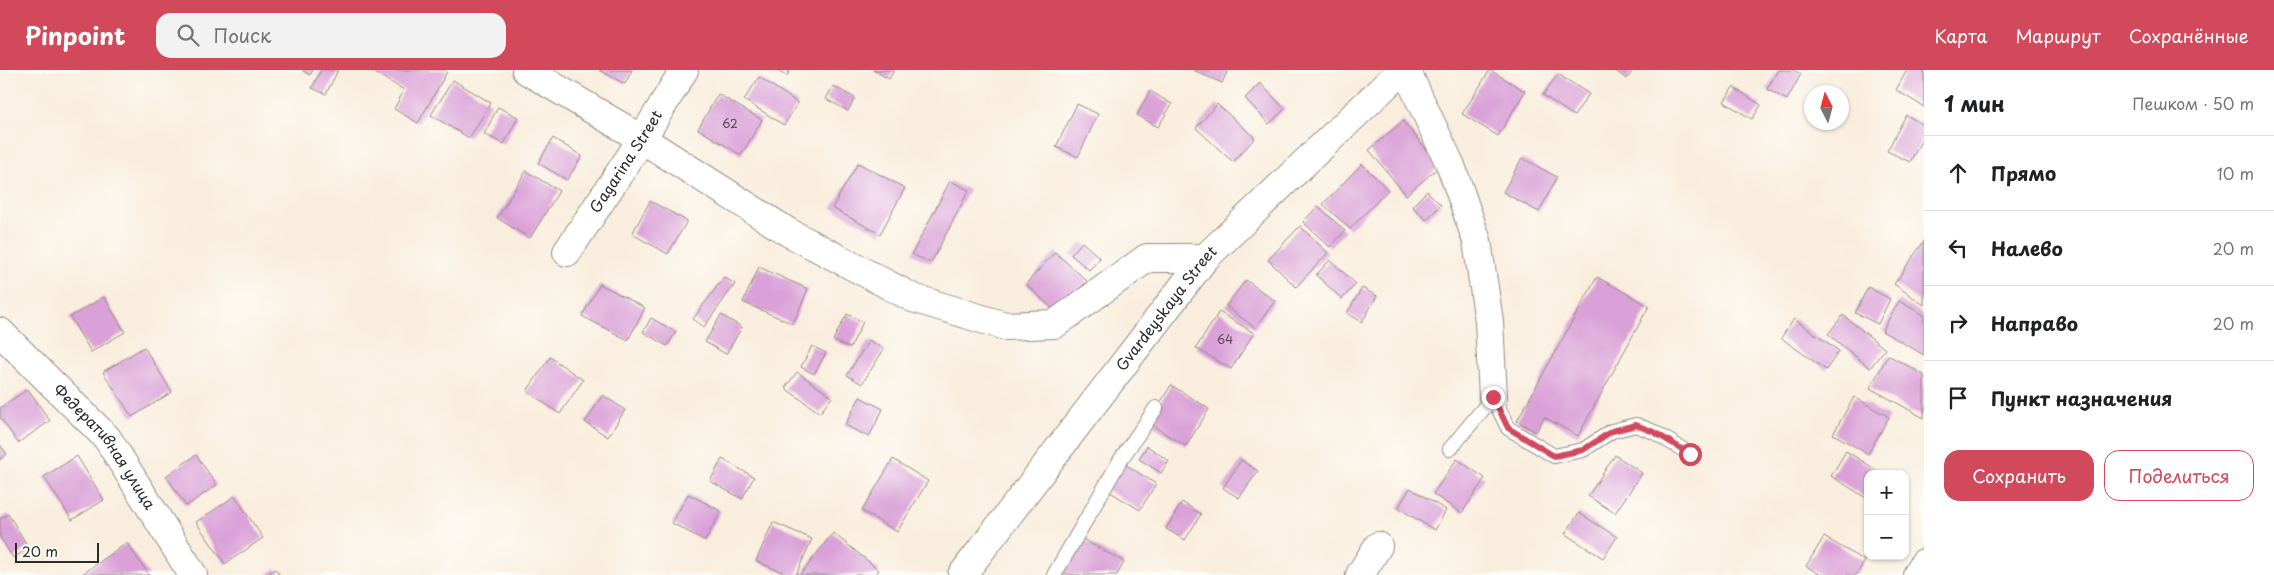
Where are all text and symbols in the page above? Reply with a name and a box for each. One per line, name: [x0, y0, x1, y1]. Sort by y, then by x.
search box: [156, 13, 506, 58]
text: Pinpoint: [25, 17, 126, 53]
icon: search: [174, 21, 202, 49]
text: Поиск: [214, 21, 271, 49]
text: Карта: [1935, 22, 1987, 49]
text: Маршрут: [2015, 22, 2101, 49]
text: Сохранённые: [2129, 22, 2249, 49]
north arrow: [1804, 85, 1849, 130]
text: 1 мин: [1944, 87, 2005, 119]
text: Пешком · 50 m: [2132, 91, 2254, 115]
street label: Gagarina Street: [583, 105, 667, 217]
house number: 62: [722, 114, 738, 132]
icon: ahead: [1944, 159, 1972, 187]
text: Прямо: [1991, 159, 2056, 187]
text: 10 m: [2217, 161, 2254, 185]
icon: left: [1944, 234, 1972, 262]
text: Налево: [1991, 234, 2063, 262]
text: 20 m: [2213, 236, 2254, 260]
street label: Gvardeyskaya Street: [1109, 239, 1221, 375]
icon: right: [1944, 309, 1972, 337]
text: Направо: [1991, 309, 2078, 337]
text: 20 m: [2213, 311, 2254, 335]
house number: 64: [1217, 330, 1233, 348]
street label: Федеративная улица: [49, 378, 162, 514]
icon: arrive: [1944, 384, 1972, 412]
text: Пункт назначения: [1991, 384, 2172, 412]
route end: [1482, 386, 1505, 409]
route start: [1679, 443, 1702, 466]
button: Сохранить: [1944, 450, 2094, 501]
button: Поделиться: [2104, 450, 2254, 501]
map controls: [1864, 470, 1909, 560]
button: +: [1864, 470, 1909, 515]
button: −: [1864, 515, 1909, 560]
scale bar: [15, 540, 99, 563]
text: 20 m: [22, 541, 58, 562]

